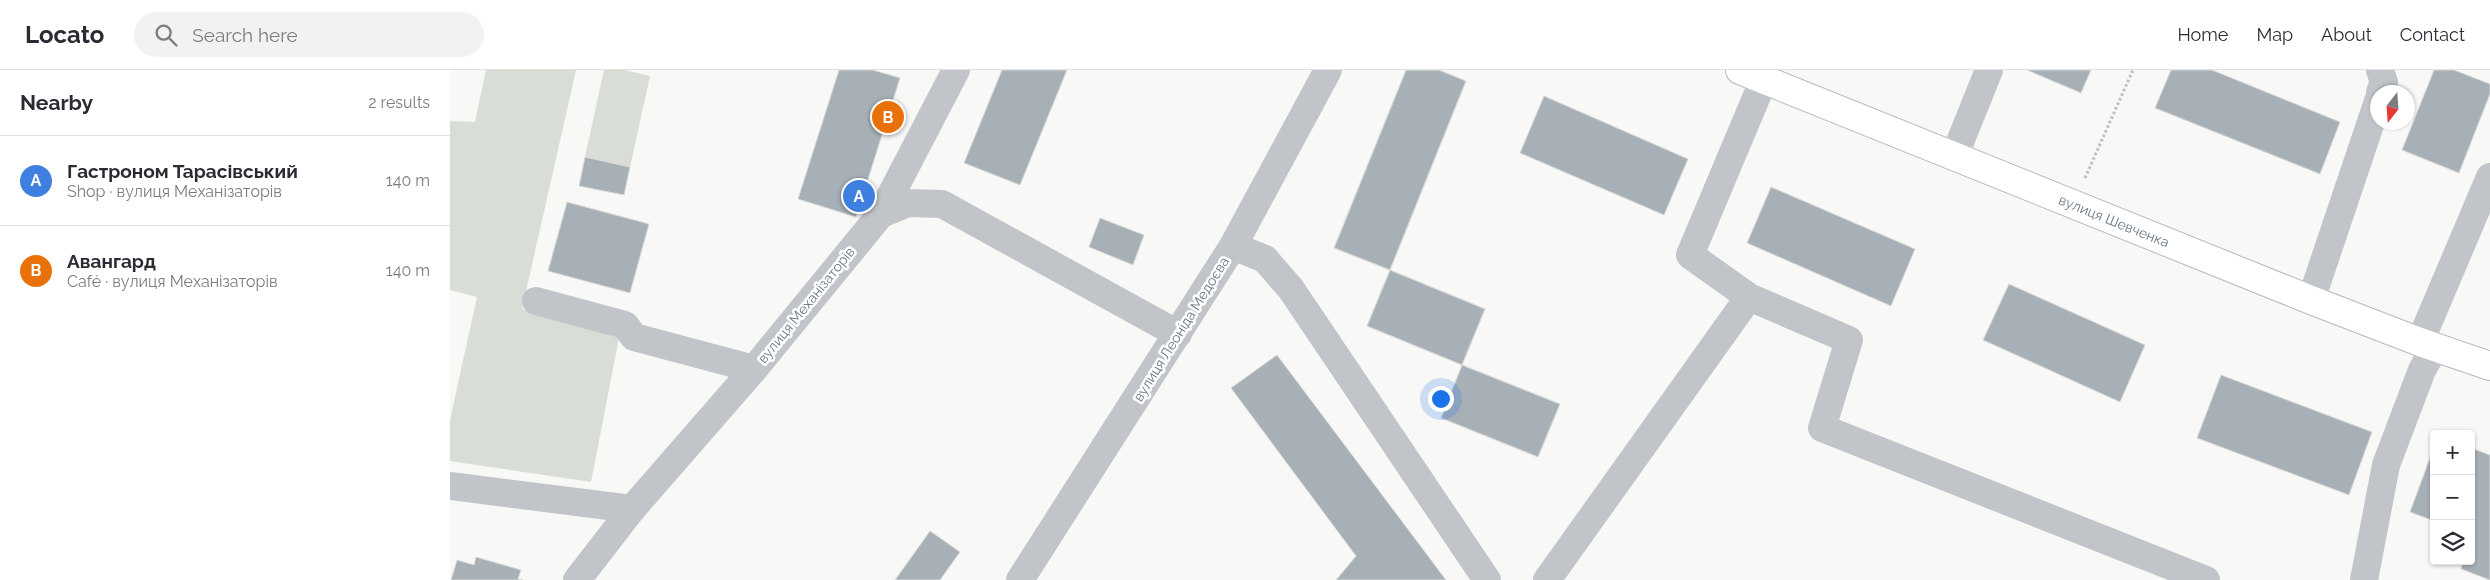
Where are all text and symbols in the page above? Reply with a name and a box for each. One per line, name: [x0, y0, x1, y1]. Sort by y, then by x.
search box: [134, 12, 484, 57]
text: Locato: [25, 20, 104, 49]
icon: search: [152, 21, 180, 49]
text: Search here: [192, 24, 298, 46]
text: Home: [2177, 24, 2228, 45]
text: Map: [2256, 24, 2293, 45]
text: About: [2321, 24, 2372, 45]
text: Contact: [2400, 24, 2465, 45]
north arrow: [2370, 85, 2415, 130]
text: Nearby: [20, 90, 93, 115]
text: 2 results: [368, 93, 430, 112]
pin: B: [872, 98, 904, 136]
text: Гастроном Тарасівський: [67, 160, 298, 182]
text: A: [31, 171, 41, 190]
text: 140 m: [386, 171, 430, 190]
pin: A: [843, 177, 875, 215]
text: Shop · вулиця Механізаторів: [67, 182, 282, 201]
street label: вулиця Шевченка: [2056, 192, 2172, 250]
street label: вулиця Механізаторів: [754, 244, 858, 366]
text: Авангард: [67, 250, 156, 272]
street label: вулиця Леоніда Медоєва: [1130, 254, 1232, 404]
text: B: [31, 261, 41, 280]
text: 140 m: [386, 261, 430, 280]
text: Café · вулиця Механізаторів: [67, 272, 278, 291]
your location: [1428, 386, 1454, 412]
map controls: [2430, 430, 2475, 565]
button: +: [2430, 430, 2475, 475]
button: −: [2430, 475, 2475, 520]
button: layers: [2430, 520, 2475, 565]

